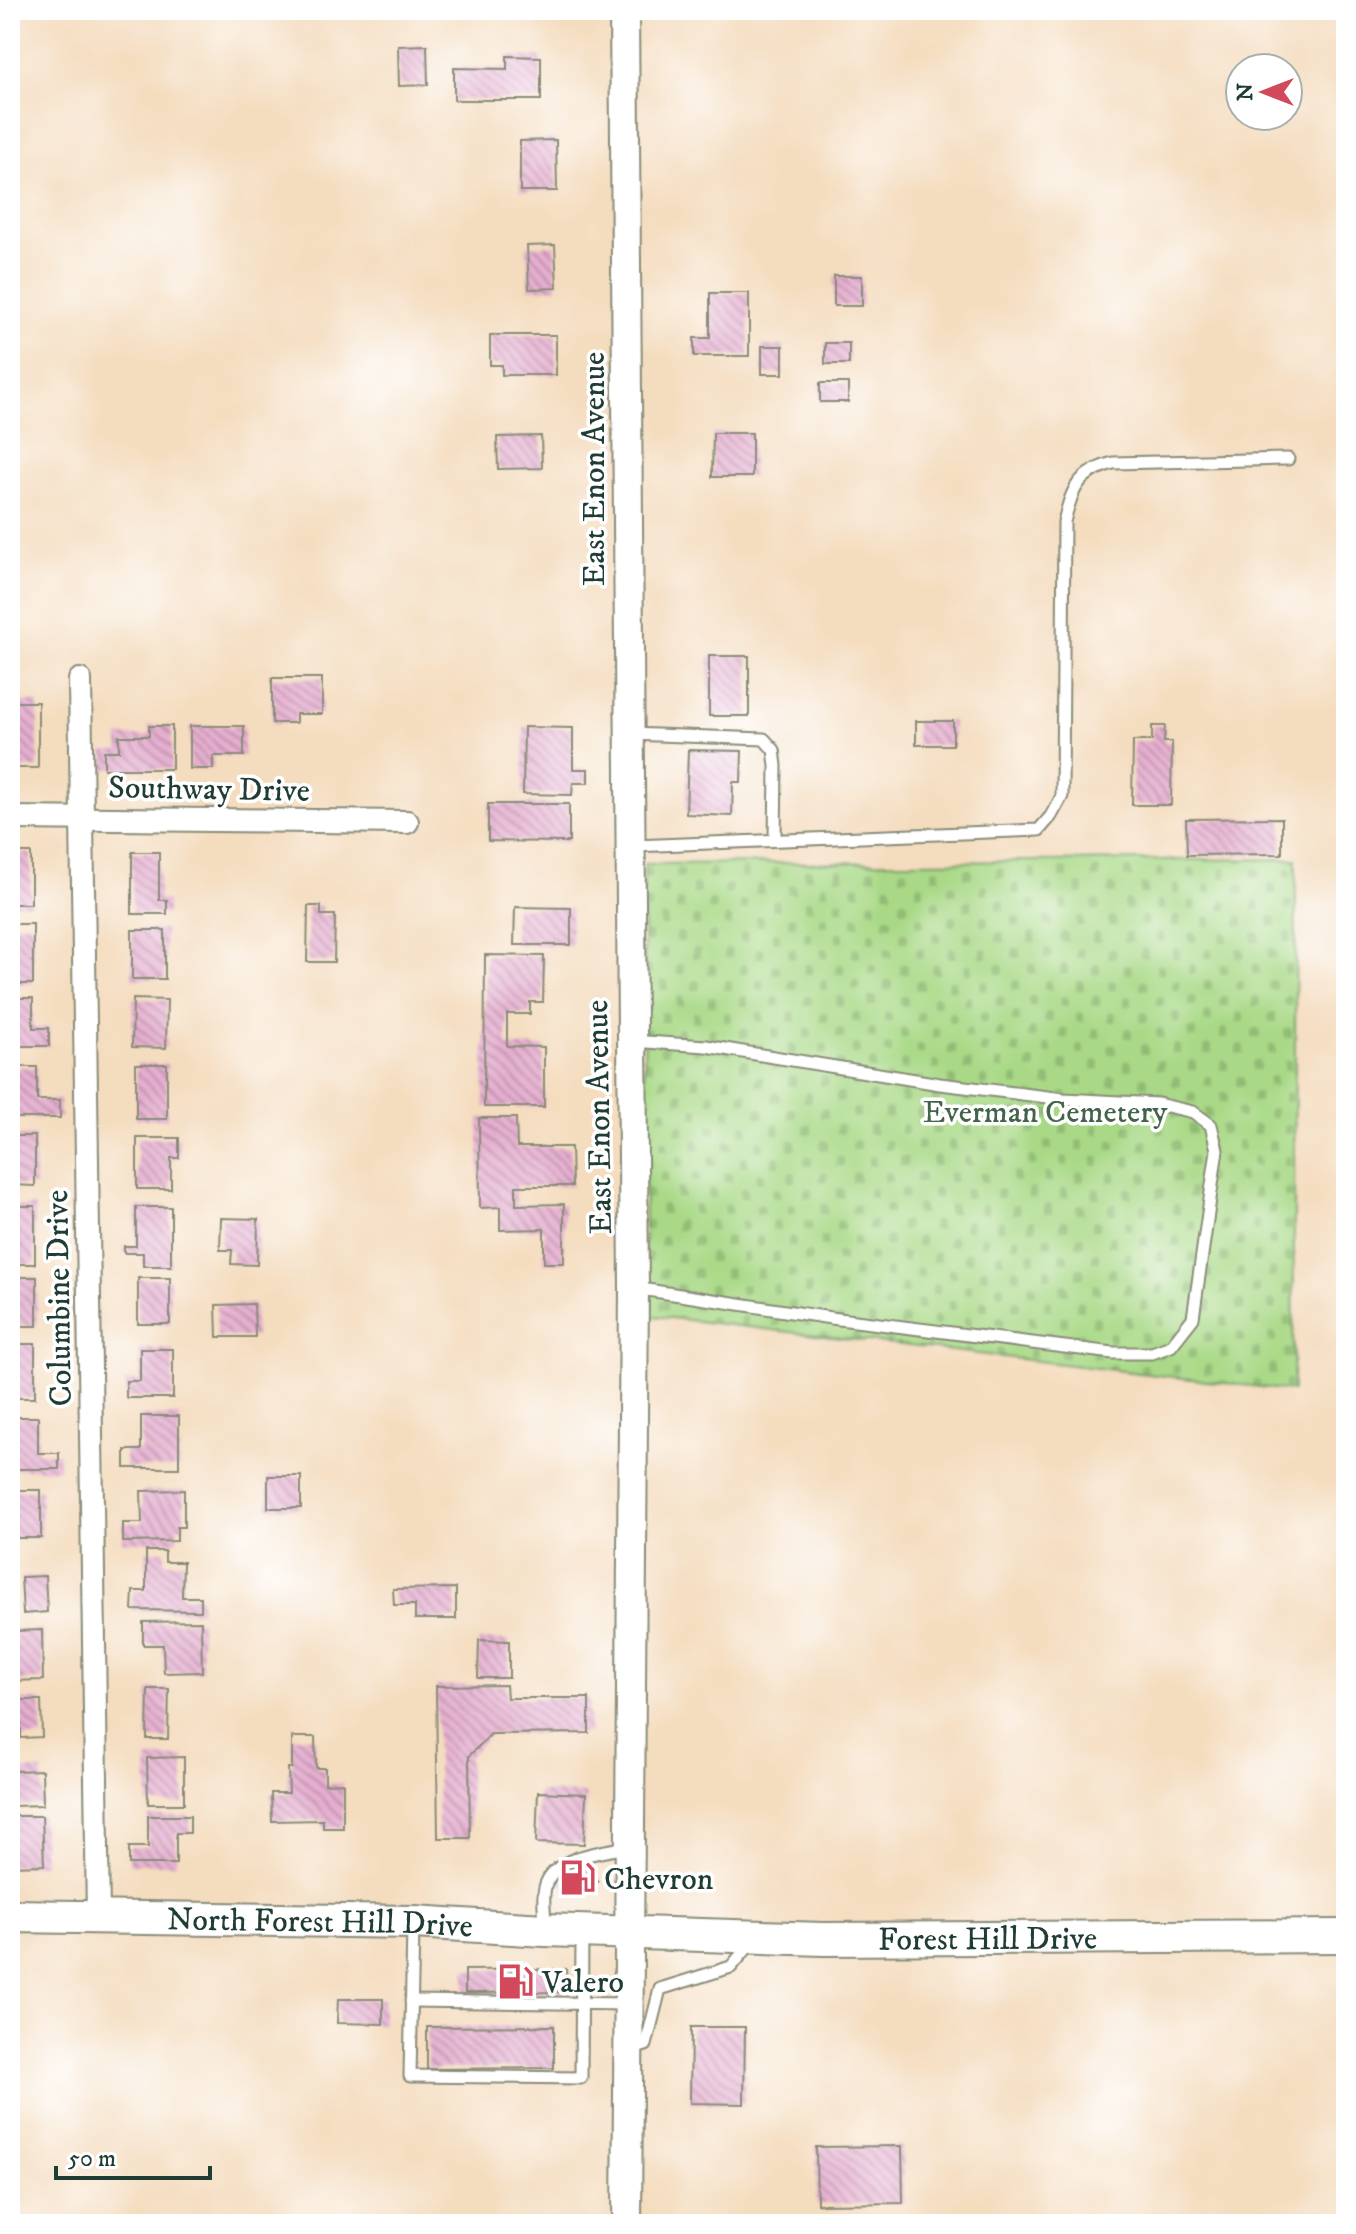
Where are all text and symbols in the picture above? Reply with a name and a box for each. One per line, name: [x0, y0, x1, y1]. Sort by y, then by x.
north arrow: [1224, 52, 1304, 132]
text: N: [1232, 83, 1259, 101]
street label: East Enon Avenue: [575, 352, 615, 586]
street label: Southway Drive: [108, 768, 310, 812]
street label: East Enon Avenue: [578, 999, 622, 1235]
park label: Everman Cemetery: [923, 1093, 1168, 1133]
street label: Columbine Drive: [38, 1189, 82, 1407]
fuel station icon: Chevron: [559, 1859, 597, 1897]
place label: Chevron: [604, 1860, 714, 1900]
street label: North Forest Hill Drive: [167, 1900, 474, 1948]
street label: Forest Hill Drive: [878, 1919, 1097, 1961]
fuel station icon: Valero: [497, 1962, 535, 2000]
place label: Valero: [541, 1963, 624, 2003]
scale bar: [56, 2130, 210, 2180]
text: 50 m: [68, 2144, 116, 2174]

